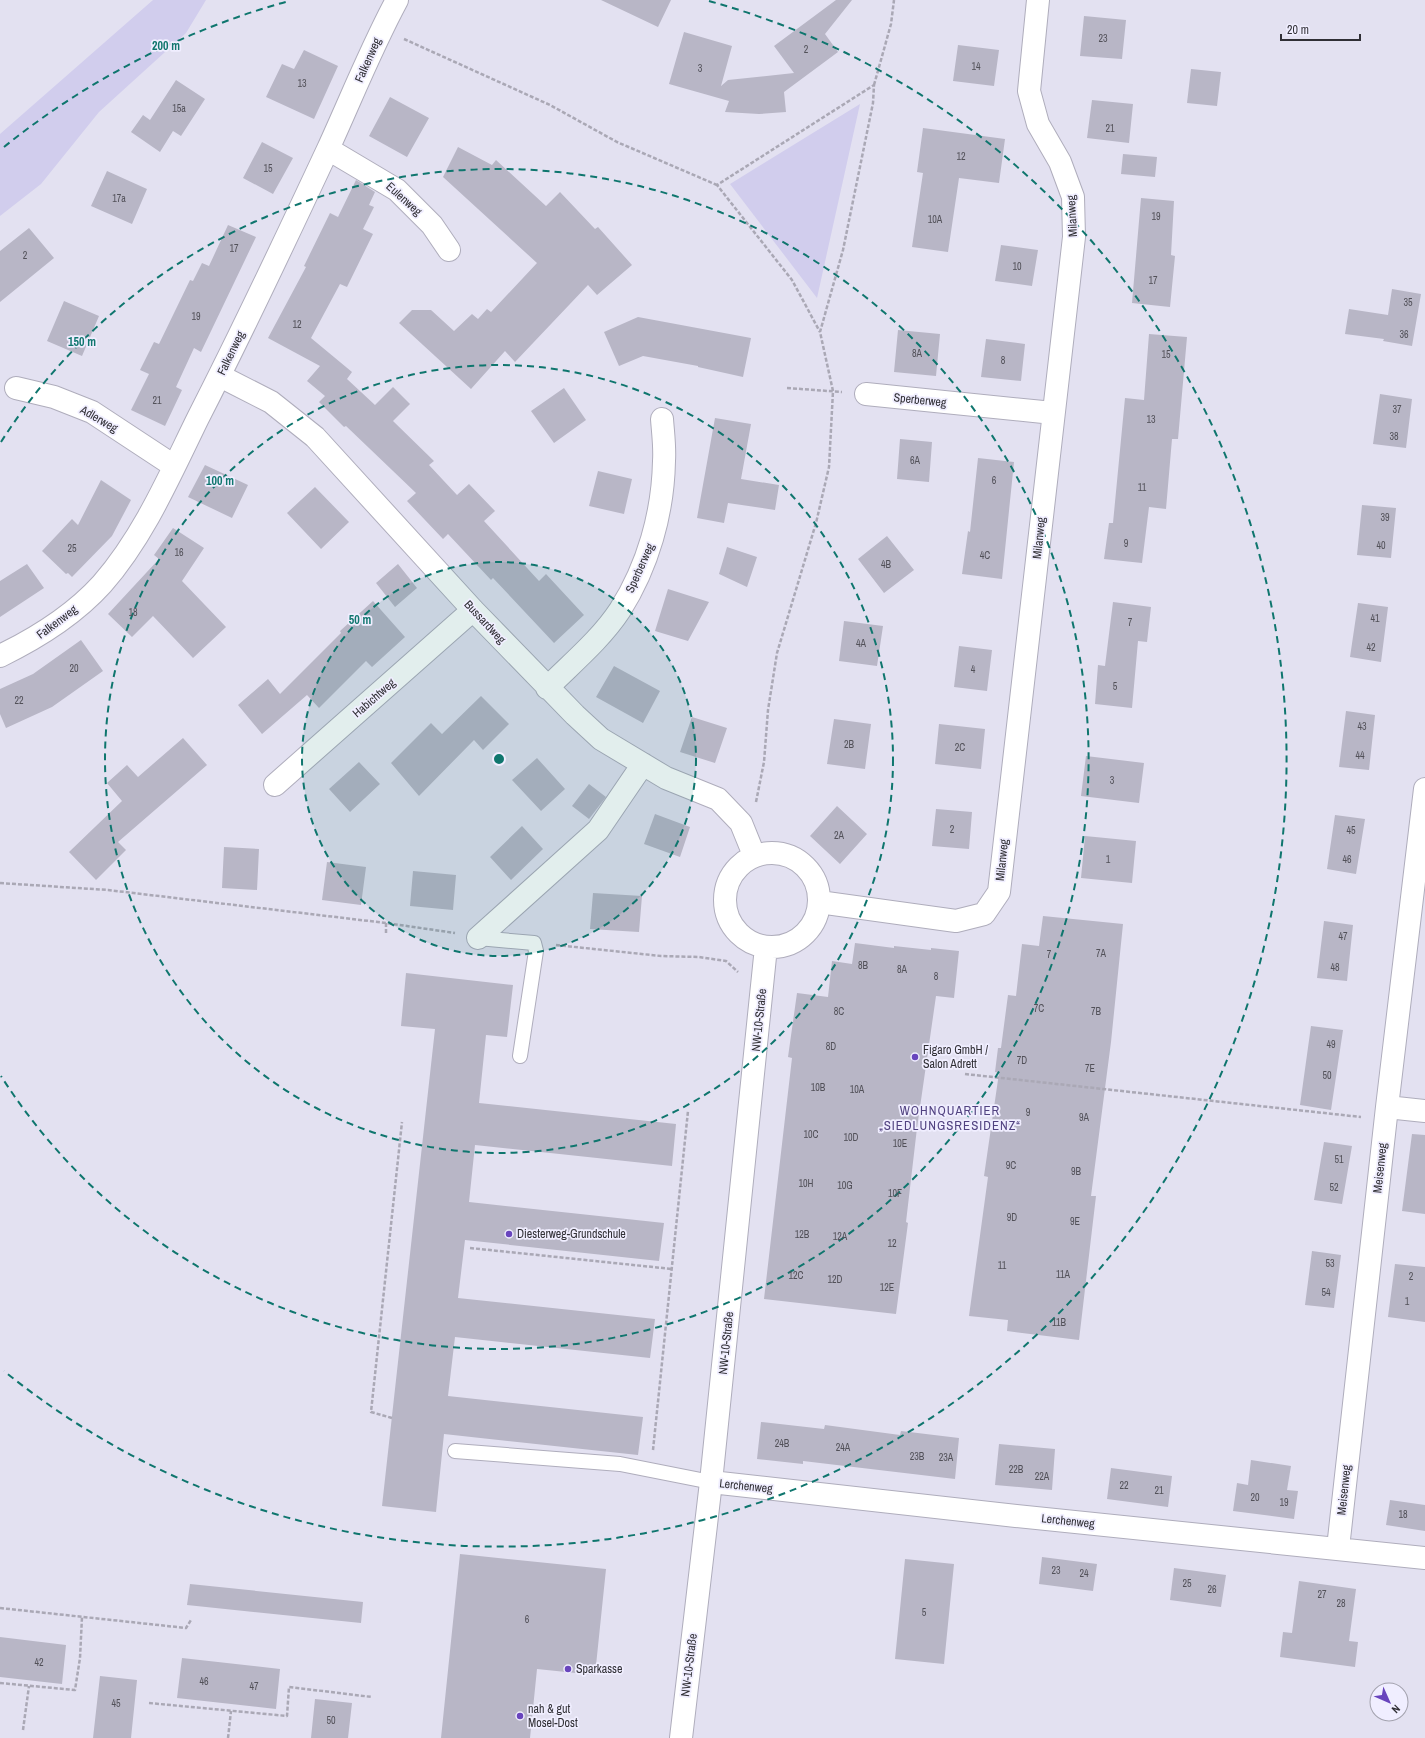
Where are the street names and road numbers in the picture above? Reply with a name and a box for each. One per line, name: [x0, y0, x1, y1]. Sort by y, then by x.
street label: Falkenweg: [351, 35, 385, 85]
street label: Eulenweg: [383, 179, 426, 220]
street label: Milanweg: [1063, 194, 1081, 237]
street label: Falkenweg: [213, 328, 249, 378]
street label: Sperberweg: [893, 389, 948, 411]
street label: Adlerweg: [76, 401, 121, 436]
street label: Milanweg: [1029, 516, 1049, 560]
street label: Sperberweg: [622, 540, 658, 595]
street label: Bussardweg: [461, 597, 510, 648]
street label: Falkenweg: [33, 601, 81, 643]
street label: Habichtweg: [349, 675, 399, 721]
street label: Milanweg: [992, 838, 1012, 882]
street label: NW-10-Straße: [748, 988, 770, 1052]
street label: Meisenweg: [1369, 1142, 1391, 1194]
street label: NW-10-Straße: [715, 1311, 737, 1375]
street label: Meisenweg: [1333, 1464, 1355, 1516]
street label: Lerchenweg: [719, 1475, 774, 1497]
street label: Lerchenweg: [1041, 1510, 1096, 1532]
street label: NW-10-Straße: [677, 1633, 701, 1697]

